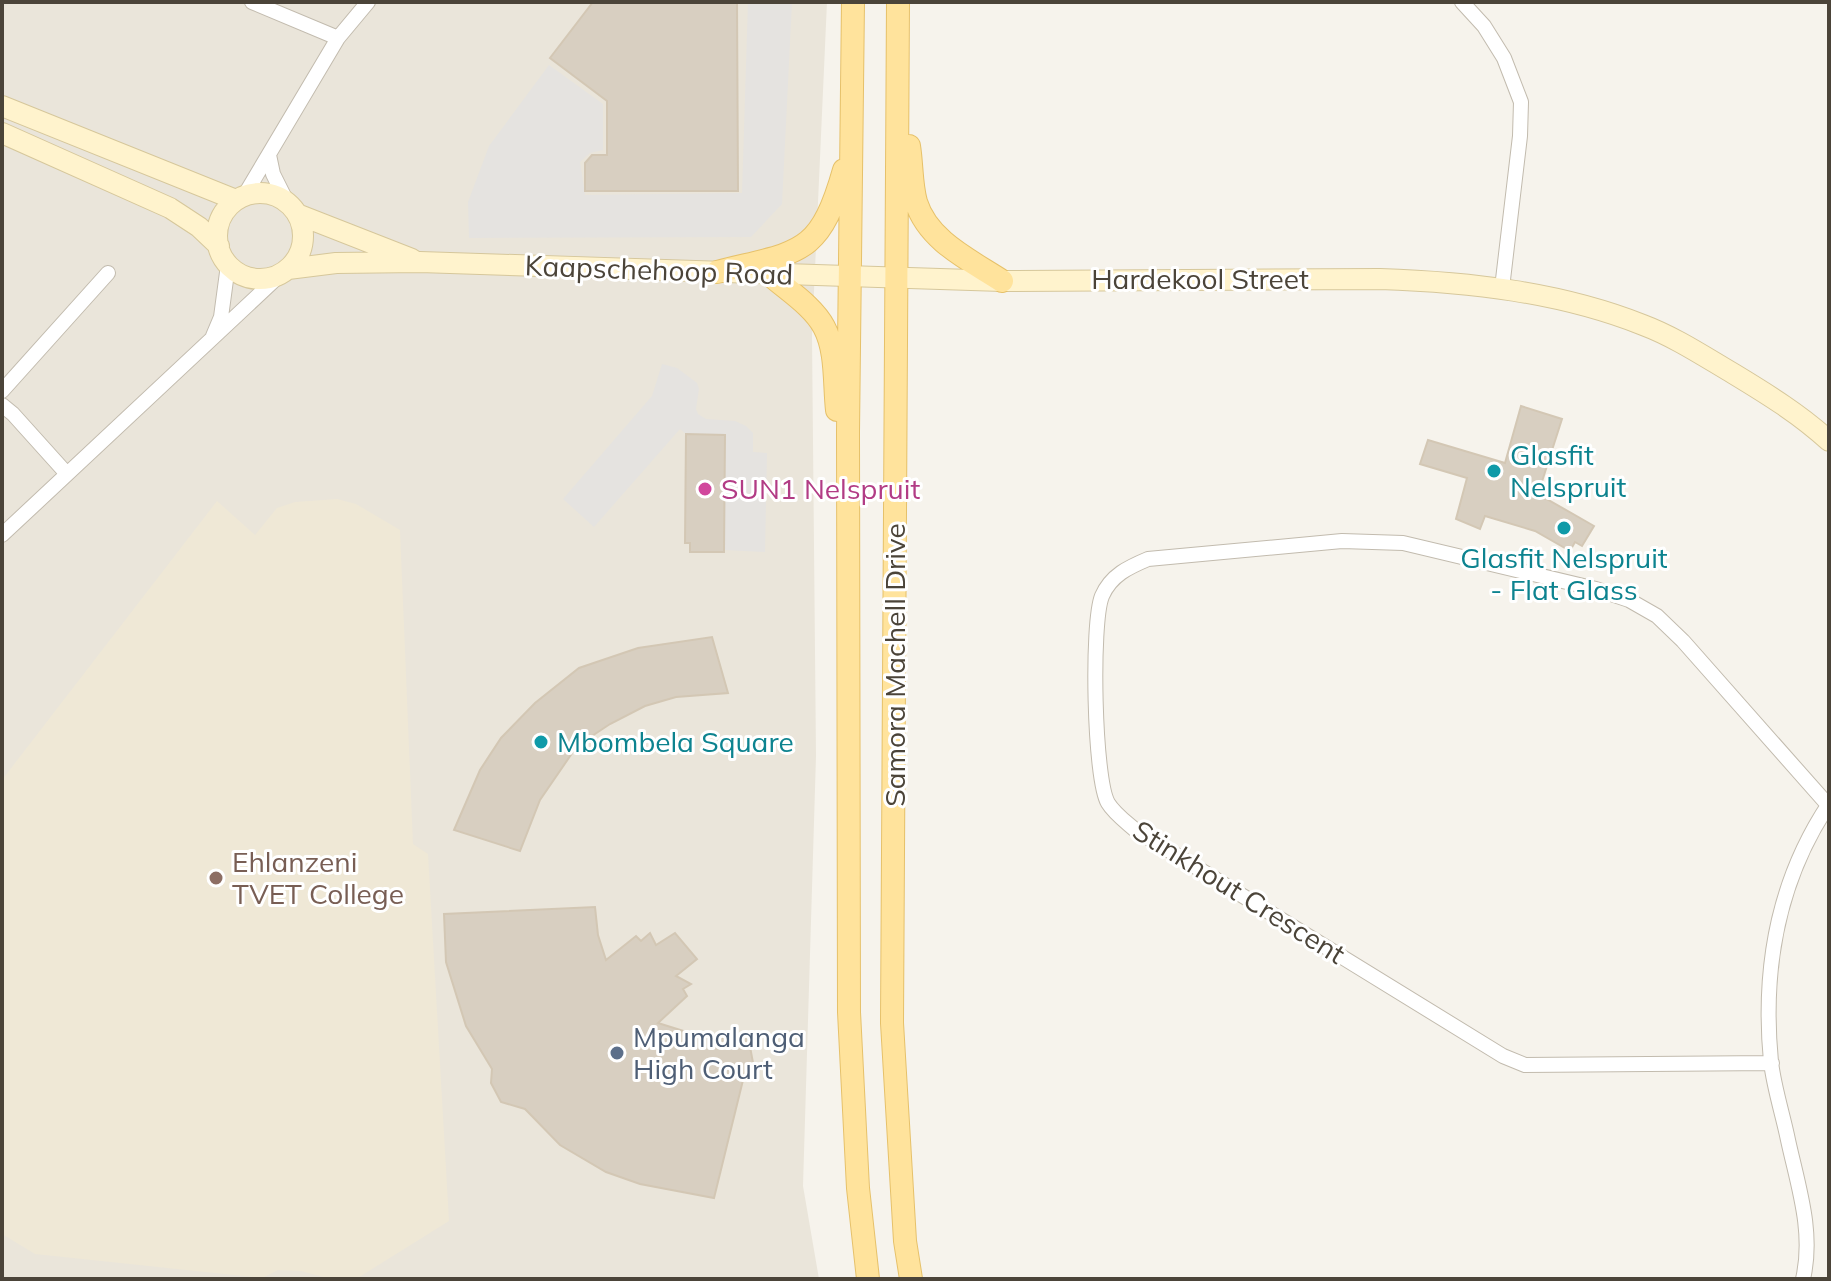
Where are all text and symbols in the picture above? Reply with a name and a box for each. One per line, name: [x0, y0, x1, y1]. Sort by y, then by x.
street label: Kaapschehoop Road: [524, 247, 794, 292]
street label: Hardekool Street: [1091, 261, 1309, 296]
place label: Glasfit Nelspruit: [1510, 437, 1626, 504]
marker: Glasfit Nelspruit: [1485, 462, 1503, 480]
place label: SUN1 Nelspruit: [721, 471, 920, 506]
marker: SUN1 Nelspruit: [696, 480, 714, 498]
marker: Glasfit Nelspruit - Flat Glass: [1555, 519, 1573, 537]
street label: Samora Machell Drive: [877, 523, 912, 807]
place label: Glasfit Nelspruit - Flat Glass: [1460, 540, 1668, 607]
place label: Mbombela Square: [557, 724, 794, 759]
marker: Mbombela Square: [532, 733, 550, 751]
street label: Stinkhout Crescent: [1127, 812, 1352, 971]
place label: Ehlanzeni TVET College: [232, 844, 404, 911]
marker: Ehlanzeni TVET College: [207, 869, 225, 887]
place label: Mpumalanga High Court: [633, 1019, 805, 1086]
marker: Mpumalanga High Court: [608, 1044, 626, 1062]

